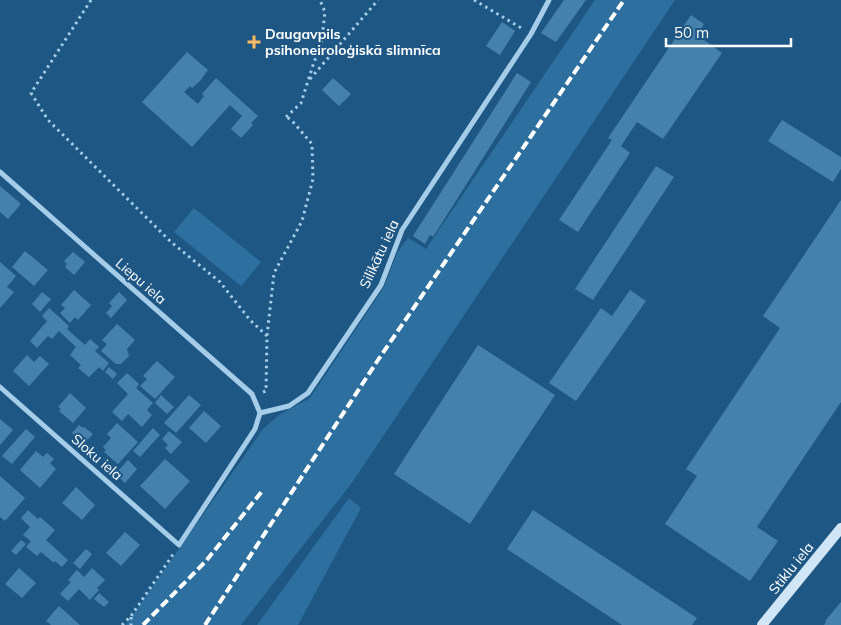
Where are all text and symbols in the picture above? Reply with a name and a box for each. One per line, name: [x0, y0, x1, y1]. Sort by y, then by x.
scale bar: [666, 15, 791, 47]
text: 50 m: [674, 23, 709, 42]
place label: Daugavpils psihoneiroloģiskā slimnīca: [265, 25, 441, 59]
marker: Daugavpils psihoneiroloģiskā slimnīca: [247, 35, 261, 49]
street label: Silikātu iela: [355, 217, 403, 291]
street label: Liepu iela: [112, 254, 170, 308]
street label: Sloku iela: [68, 430, 126, 484]
street label: Stiklu iela: [765, 538, 817, 598]

